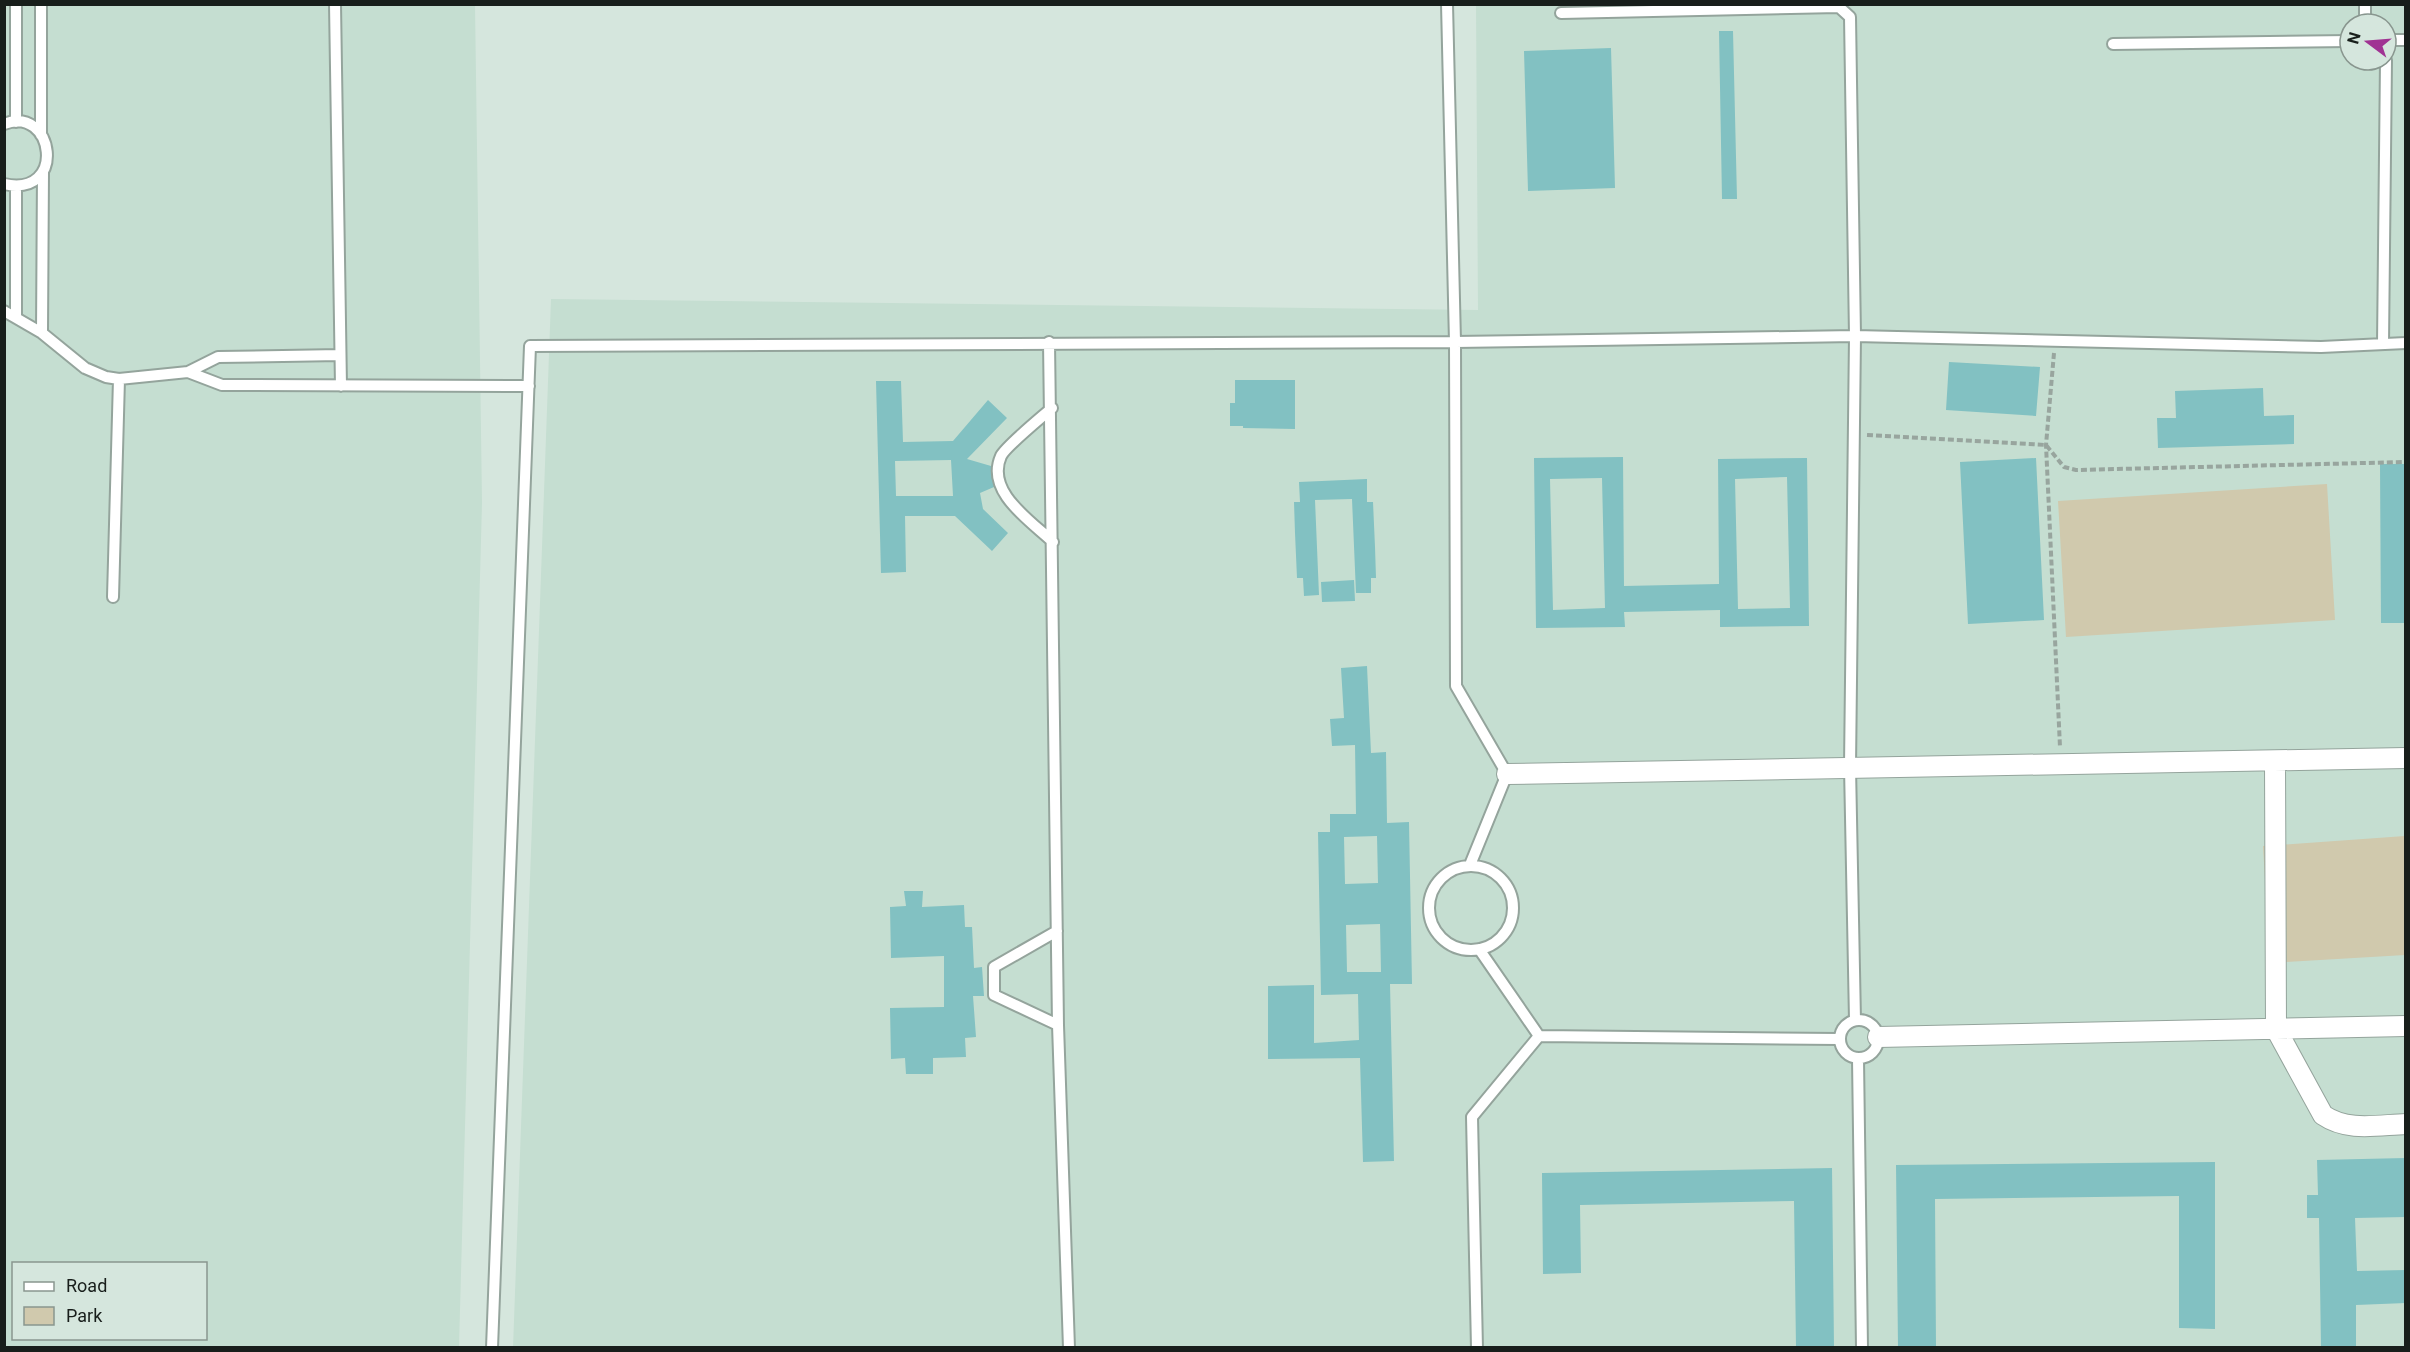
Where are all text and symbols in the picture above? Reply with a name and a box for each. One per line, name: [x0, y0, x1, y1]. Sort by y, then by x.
north arrow: [2338, 12, 2398, 72]
text: N: [2343, 30, 2365, 46]
legend: [12, 1262, 207, 1340]
text: Road: [66, 1275, 107, 1296]
text: Park: [66, 1305, 103, 1326]

